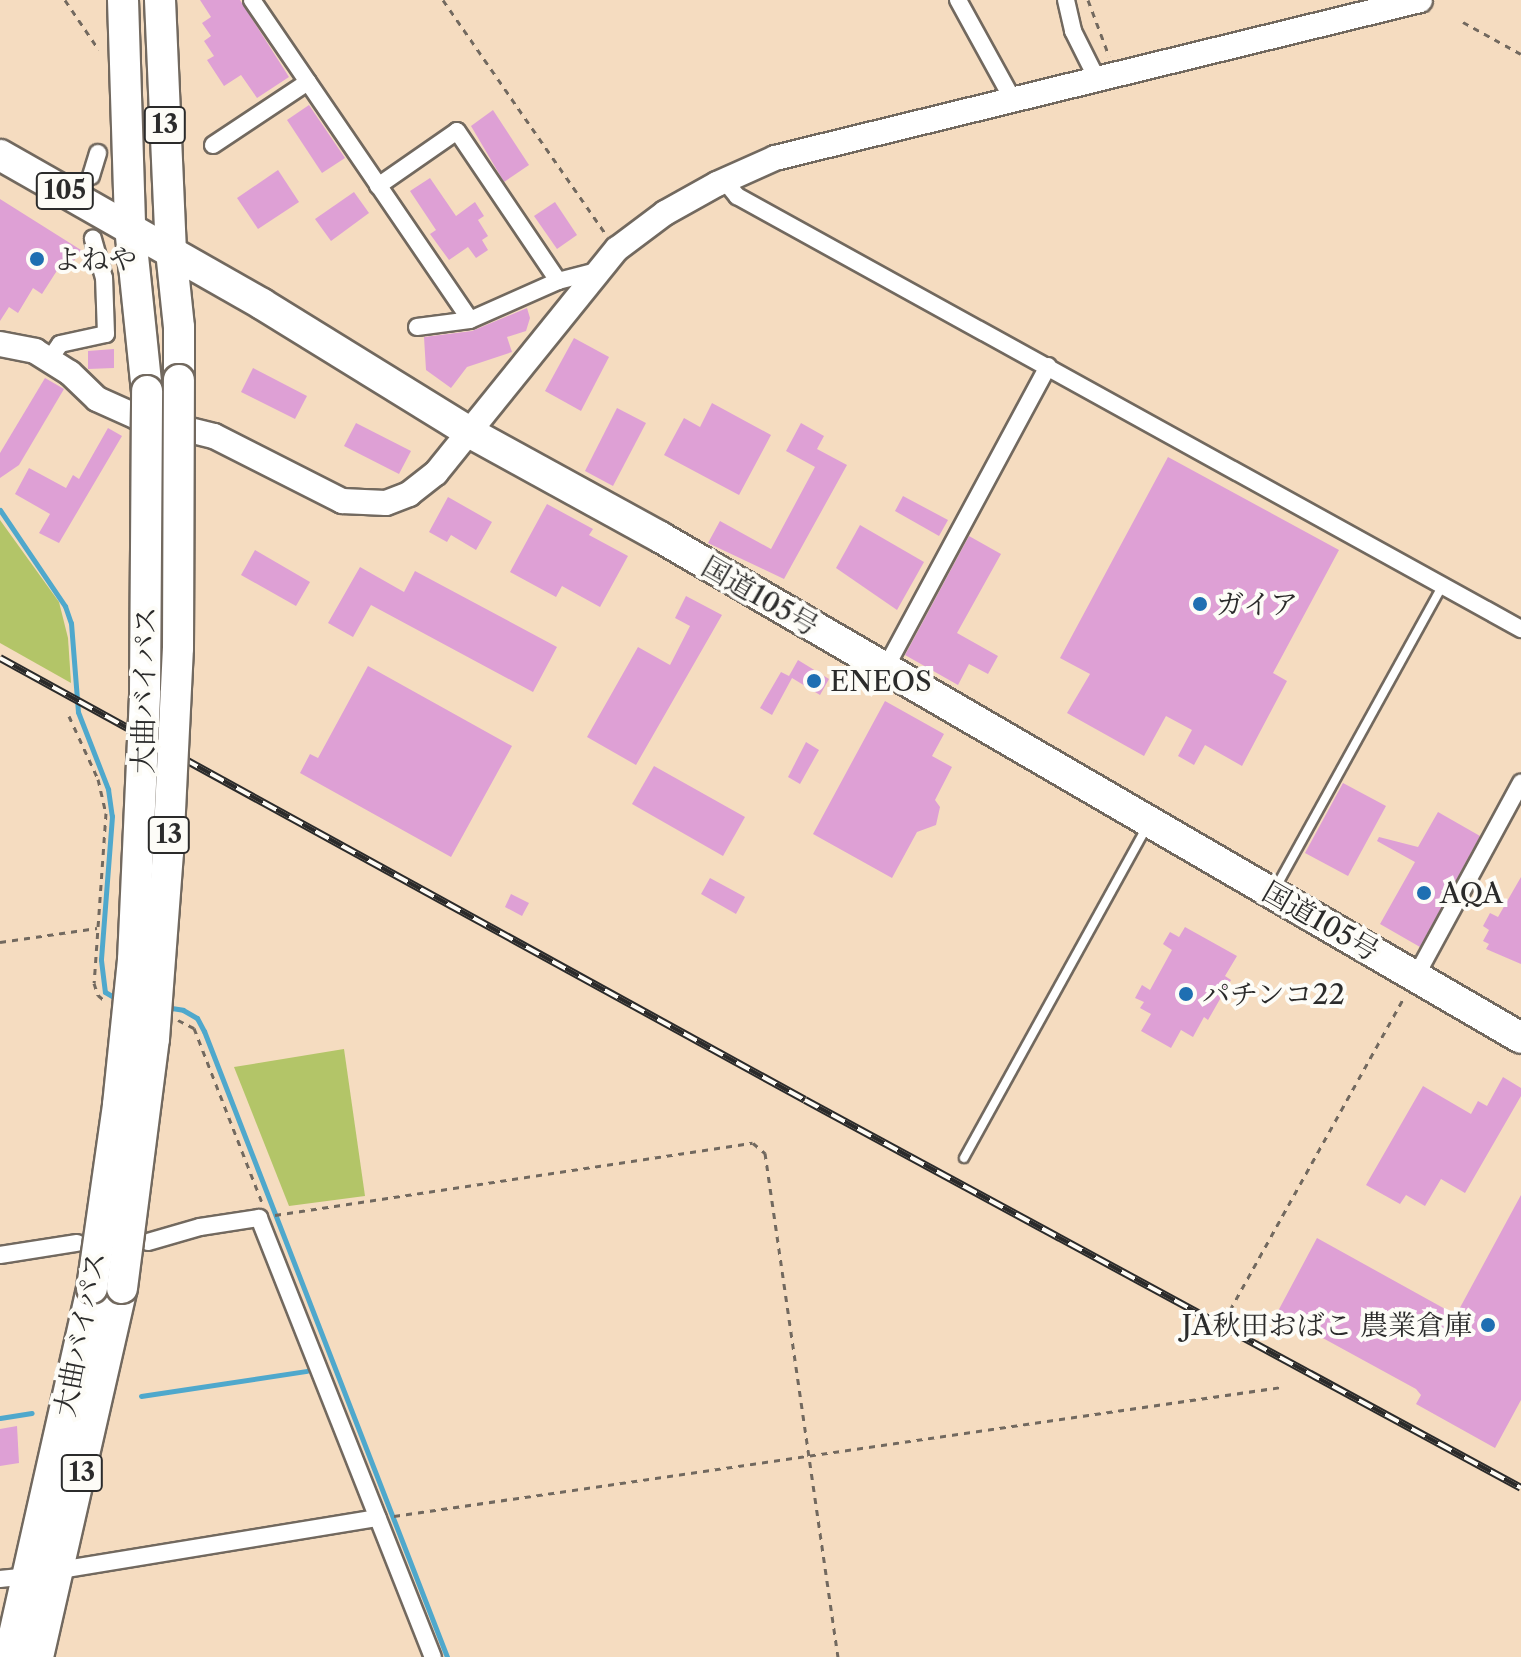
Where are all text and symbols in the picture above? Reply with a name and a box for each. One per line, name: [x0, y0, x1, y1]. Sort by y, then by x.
road number: 13: [143, 103, 187, 147]
road number: 105: [35, 169, 95, 213]
place label: よねや: [53, 242, 137, 276]
marker: よねや: [28, 250, 46, 268]
street label: 国道105号: [696, 549, 824, 643]
place label: ガイア: [1216, 587, 1300, 621]
marker: ガイア: [1191, 595, 1209, 613]
street label: 大曲バイパス: [126, 606, 162, 774]
place label: ENEOS: [830, 664, 932, 698]
marker: ENEOS: [805, 672, 823, 690]
road number: 13: [147, 813, 191, 857]
street label: 国道105号: [1257, 874, 1385, 968]
place label: AQA: [1440, 876, 1503, 910]
marker: AQA: [1415, 884, 1433, 902]
place label: パチンコ22: [1202, 977, 1346, 1011]
marker: パチンコ22: [1177, 985, 1195, 1003]
street label: 大曲バイパス: [47, 1248, 113, 1420]
place label: JA秋田おばこ 農業倉庫: [1182, 1308, 1472, 1342]
marker: JA秋田おばこ 農業倉庫: [1479, 1316, 1497, 1334]
road number: 13: [60, 1451, 104, 1495]

